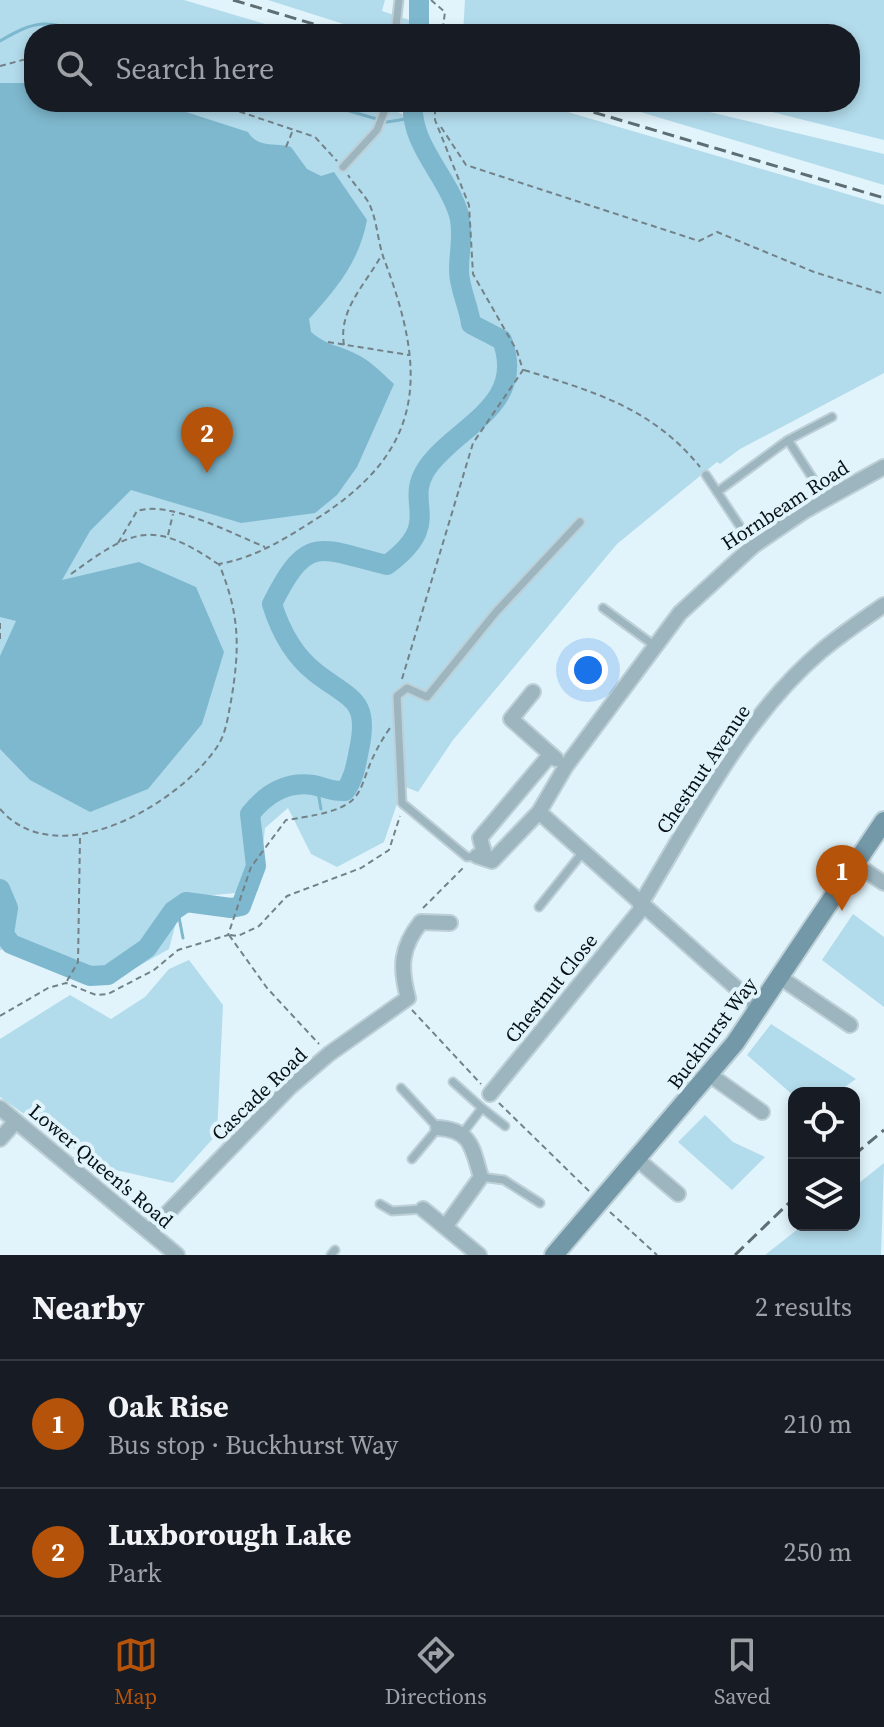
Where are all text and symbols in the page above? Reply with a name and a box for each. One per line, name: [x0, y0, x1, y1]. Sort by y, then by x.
search box: [24, 24, 860, 112]
icon: search: [52, 46, 96, 90]
text: Search here: [116, 48, 274, 89]
pin: 2: [181, 407, 233, 473]
street label: Hornbeam Road: [716, 453, 855, 557]
your location: [568, 650, 608, 690]
street label: Chestnut Avenue: [649, 699, 757, 839]
pin: 1: [816, 845, 868, 911]
street label: Chestnut Close: [498, 927, 604, 1049]
street label: Buckhurst Way: [661, 971, 764, 1095]
street label: Cascade Road: [205, 1041, 313, 1147]
map controls: [788, 1087, 860, 1231]
button: locate: [788, 1087, 860, 1159]
street label: Lower Queen's Road: [23, 1097, 179, 1235]
button: layers: [788, 1159, 860, 1231]
text: Nearby: [32, 1284, 145, 1330]
text: 2 results: [755, 1289, 852, 1325]
text: Oak Rise: [108, 1386, 229, 1427]
text: 1: [51, 1406, 65, 1442]
text: 210 m: [784, 1406, 852, 1442]
text: Bus stop · Buckhurst Way: [108, 1427, 398, 1463]
text: Luxborough Lake: [108, 1514, 351, 1555]
text: 2: [51, 1534, 65, 1570]
text: 250 m: [784, 1534, 852, 1570]
text: Park: [108, 1555, 161, 1591]
tab: Map: [114, 1633, 158, 1711]
tab: Directions: [385, 1633, 487, 1711]
tab: Saved: [714, 1633, 770, 1711]

